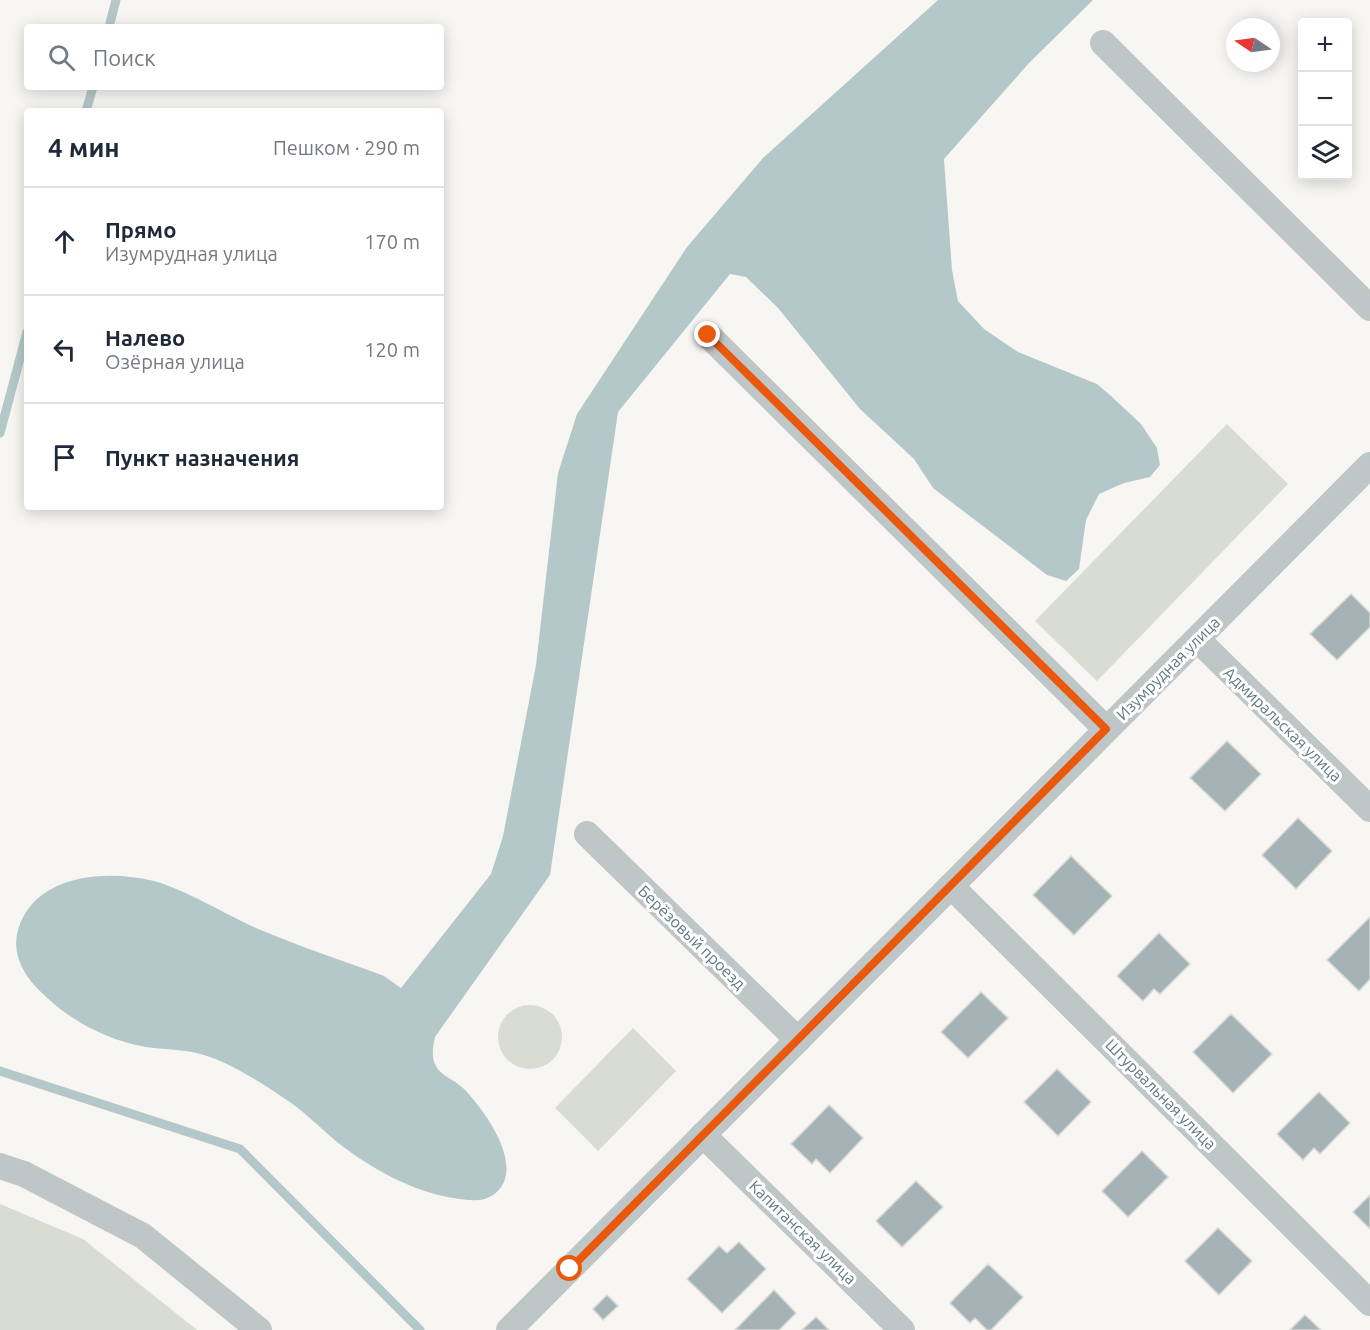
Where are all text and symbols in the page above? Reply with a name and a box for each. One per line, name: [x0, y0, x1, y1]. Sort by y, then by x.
north arrow: [1226, 18, 1280, 72]
map controls: [1298, 18, 1352, 180]
button: +: [1298, 18, 1352, 72]
search box: [24, 24, 444, 90]
icon: search: [45, 41, 78, 74]
text: Поиск: [93, 45, 156, 70]
button: −: [1298, 72, 1352, 126]
button: layers: [1298, 126, 1352, 180]
text: 4 мин: [48, 133, 120, 162]
text: Пешком · 290 m: [273, 136, 420, 159]
text: Прямо: [105, 217, 176, 242]
icon: ahead: [48, 225, 81, 258]
text: 170 m: [364, 230, 420, 253]
text: Изумрудная улица: [105, 242, 278, 265]
route end: [694, 321, 720, 347]
text: Налево: [105, 325, 185, 350]
icon: left: [48, 333, 81, 366]
text: 120 m: [364, 338, 420, 361]
text: Озёрная улица: [105, 350, 245, 373]
icon: arrive: [48, 441, 81, 474]
text: Пункт назначения: [105, 445, 299, 470]
street label: Изумрудная улица: [1113, 613, 1223, 723]
street label: Адмиральская улица: [1220, 663, 1346, 785]
street label: Берёзовый проезд: [635, 881, 749, 993]
street label: Штурвальная улица: [1102, 1035, 1220, 1153]
street label: Капитанская улица: [746, 1176, 860, 1288]
route start: [556, 1255, 582, 1281]

